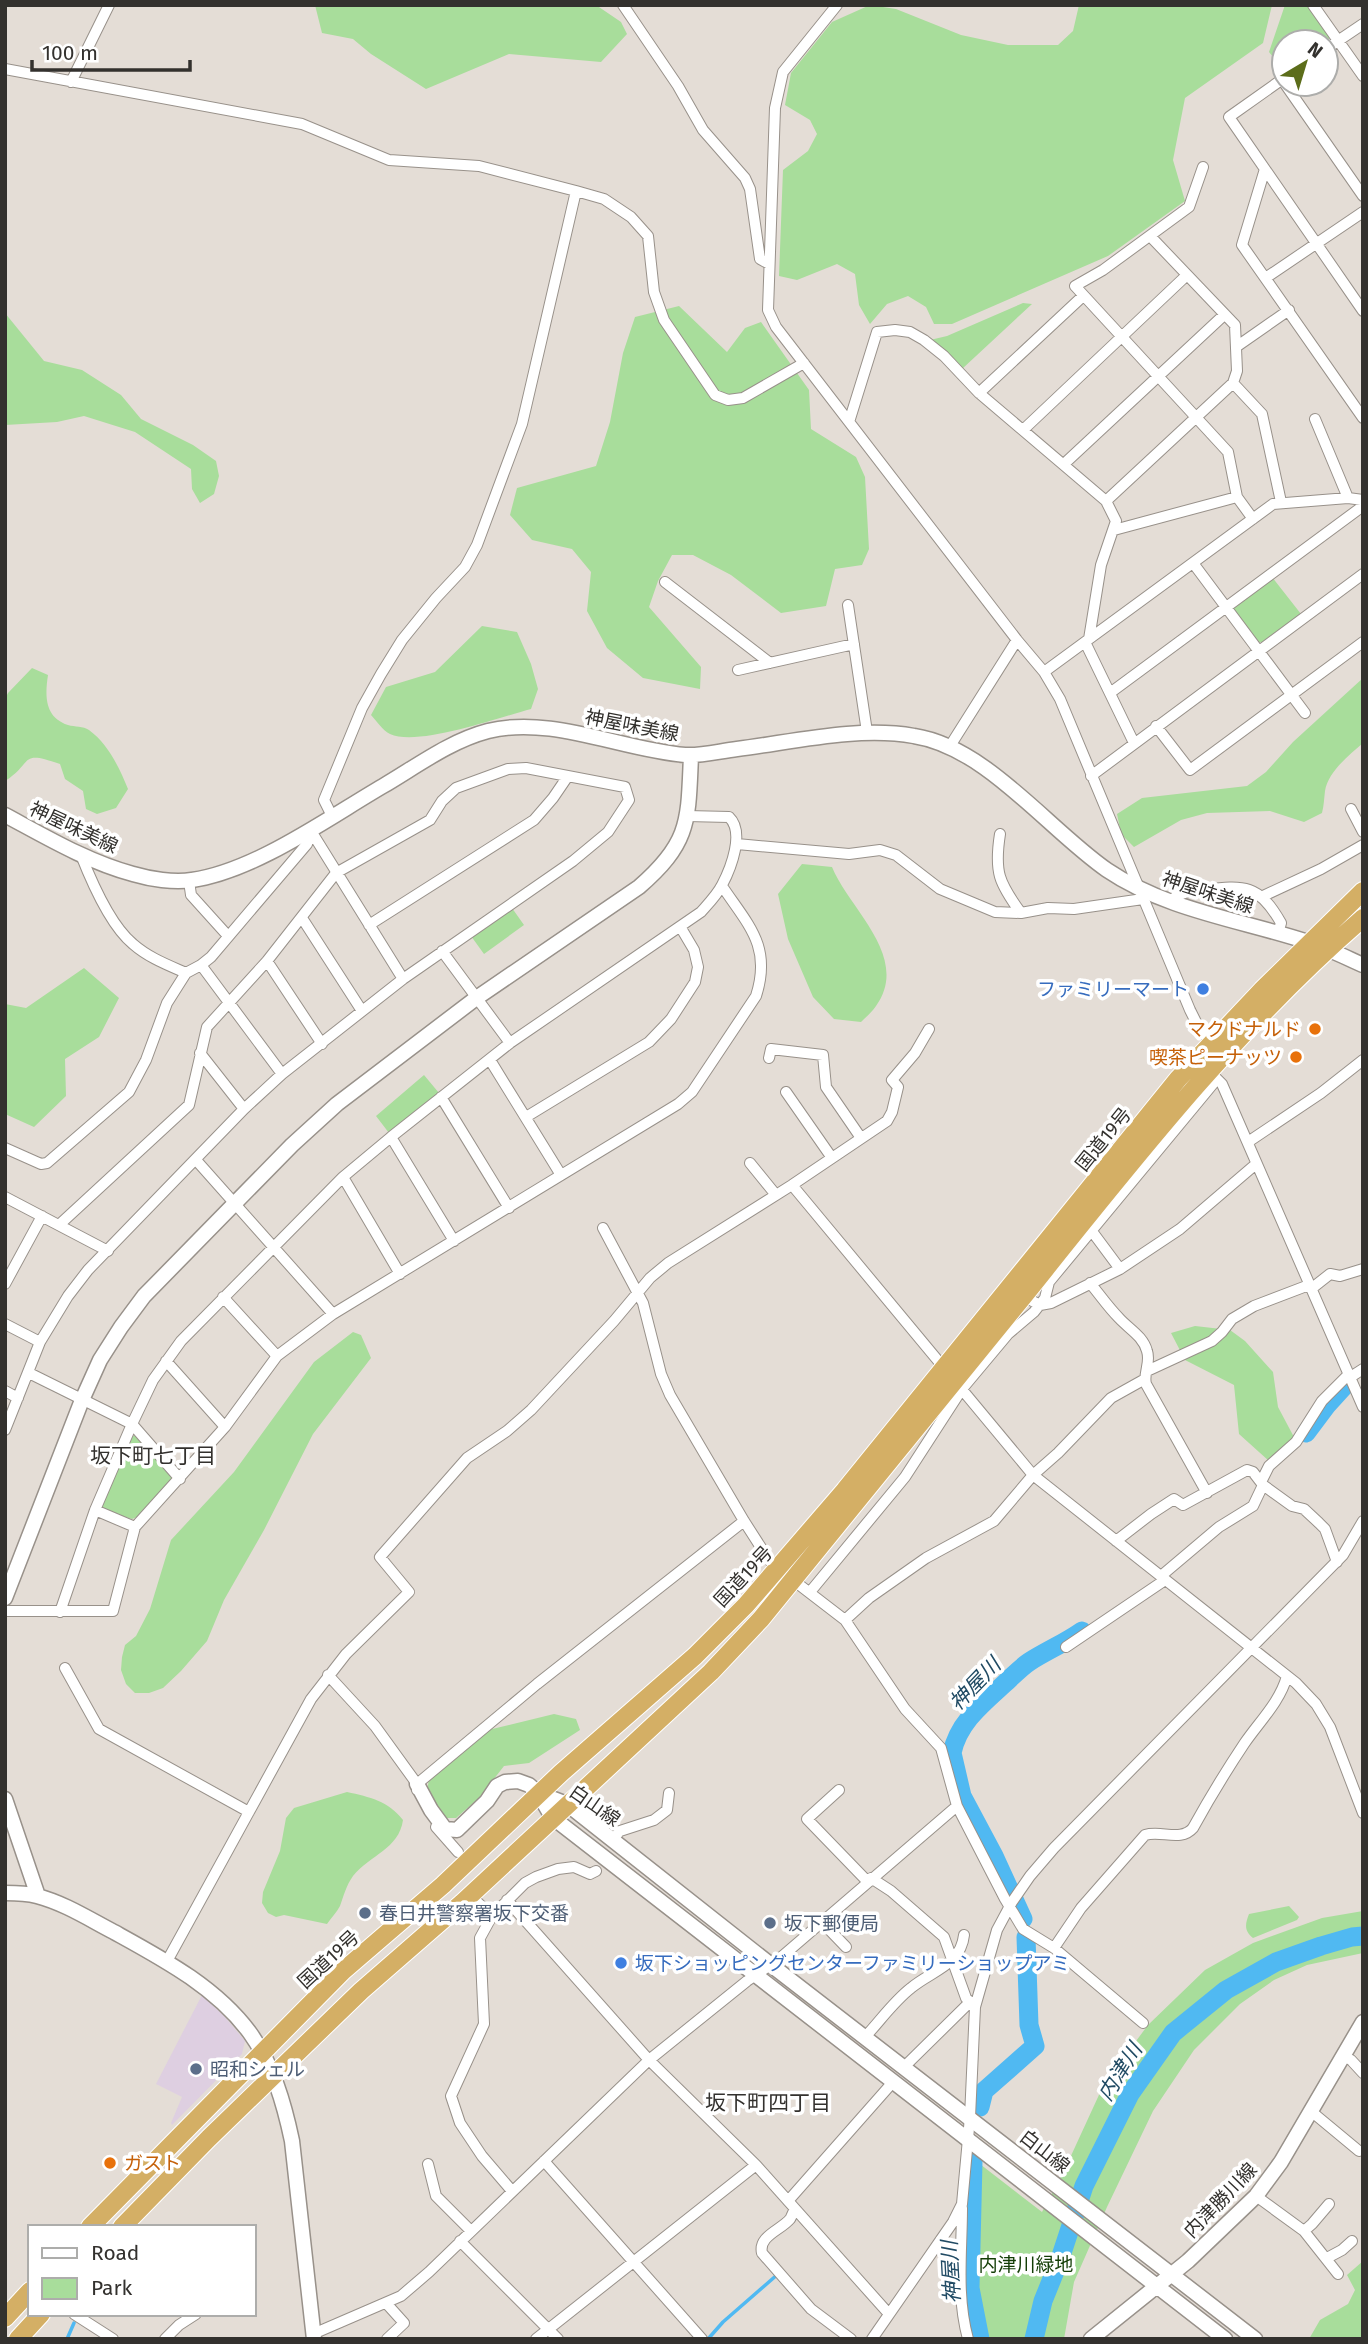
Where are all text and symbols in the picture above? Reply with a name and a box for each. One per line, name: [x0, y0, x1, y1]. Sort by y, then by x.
scale bar: [32, 28, 189, 72]
north arrow: [1270, 28, 1340, 98]
text: N: [1303, 37, 1327, 63]
text: 100 m: [42, 40, 98, 66]
street label: 神屋味美線: [583, 705, 681, 746]
street label: 神屋味美線: [26, 797, 122, 858]
street label: 神屋味美線: [1159, 867, 1257, 918]
place label: ファミリーマート: [1037, 978, 1189, 1001]
marker: ファミリーマート: [1195, 981, 1211, 997]
place label: マクドナルド: [1187, 1018, 1301, 1041]
marker: マクドナルド: [1307, 1021, 1323, 1037]
place label: 喫茶ピーナッツ: [1149, 1046, 1282, 1069]
marker: 喫茶ピーナッツ: [1288, 1049, 1304, 1065]
street label: 国道19号: [1071, 1103, 1136, 1176]
district label: 坂下町七丁目: [90, 1443, 216, 1469]
street label: 国道19号: [709, 1541, 777, 1612]
water label: 神屋川: [944, 1651, 1008, 1716]
street label: 白山線: [565, 1780, 625, 1831]
place label: 春日井警察署坂下交番: [379, 1902, 569, 1925]
marker: 春日井警察署坂下交番: [357, 1905, 373, 1921]
place label: 坂下郵便局: [784, 1912, 879, 1935]
marker: 坂下郵便局: [762, 1915, 778, 1931]
street label: 国道19号: [293, 1925, 364, 1993]
place label: 坂下ショッピングセンターファミリーショップアミ: [635, 1952, 1070, 1975]
marker: 坂下ショッピングセンターファミリーショップアミ: [613, 1955, 629, 1971]
water label: 内津川: [1092, 2037, 1149, 2106]
place label: 昭和シェル: [210, 2058, 305, 2081]
marker: 昭和シェル: [188, 2061, 204, 2077]
district label: 坂下町四丁目: [705, 2090, 831, 2116]
street label: 白山線: [1015, 2125, 1074, 2178]
place label: ガスト: [124, 2152, 181, 2175]
marker: ガスト: [102, 2155, 118, 2171]
street label: 内津勝川線: [1179, 2158, 1262, 2243]
legend: [28, 2225, 256, 2316]
water label: 神屋川: [936, 2238, 966, 2304]
text: Road: [91, 2240, 139, 2266]
park label: 内津川緑地: [978, 2253, 1074, 2276]
text: Park: [91, 2275, 133, 2301]

